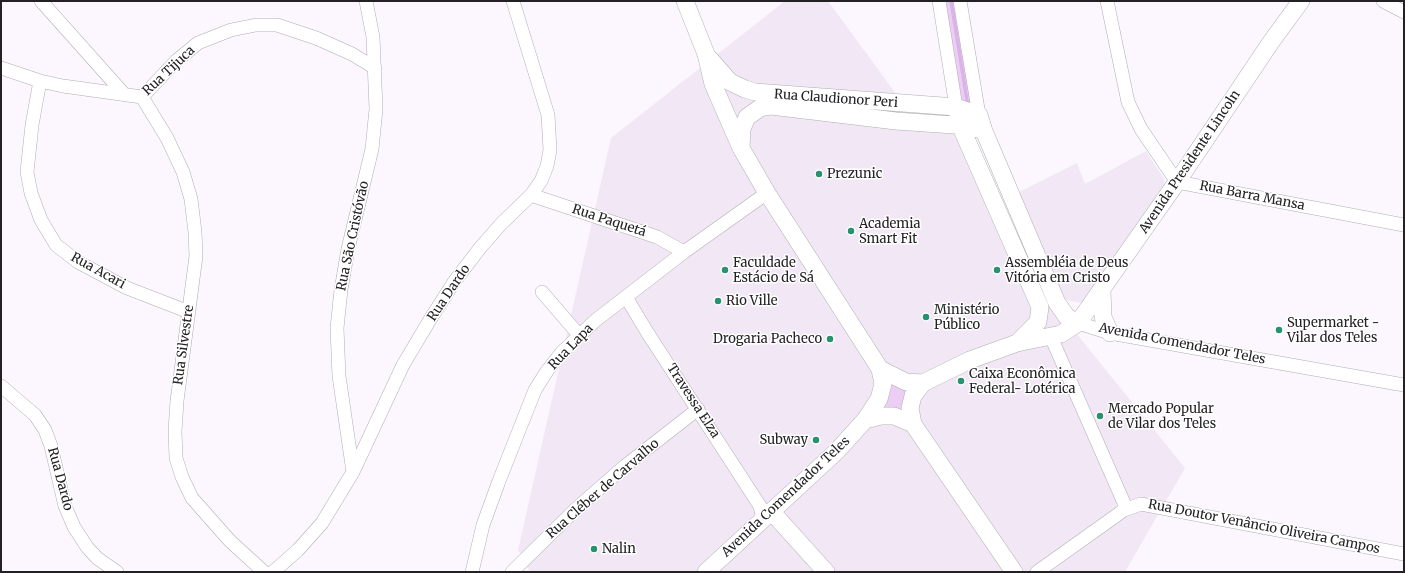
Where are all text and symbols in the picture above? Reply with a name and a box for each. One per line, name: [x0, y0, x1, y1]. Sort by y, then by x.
street label: Rua Tijuca: [140, 43, 198, 99]
street label: Rua Claudionor Peri: [774, 87, 898, 111]
street label: Avenida Presidente Lincoln: [1136, 87, 1244, 237]
place label: Prezunic: [827, 166, 882, 182]
marker: Prezunic: [814, 169, 824, 179]
street label: Rua Barra Mansa: [1198, 178, 1306, 214]
street label: Rua São Cristóvão: [334, 180, 372, 292]
street label: Rua Paquetá: [570, 202, 648, 240]
place label: Academia Smart Fit: [859, 216, 920, 247]
marker: Academia Smart Fit: [846, 226, 856, 236]
street label: Rua Acari: [68, 250, 128, 292]
place label: Faculdade Estácio de Sá: [733, 255, 814, 286]
place label: Assembléia de Deus Vitória em Cristo: [1005, 255, 1128, 286]
street label: Rua Dardo: [424, 262, 474, 324]
marker: Faculdade Estácio de Sá: [720, 265, 730, 275]
marker: Assembléia de Deus Vitória em Cristo: [992, 265, 1002, 275]
place label: Rio Ville: [726, 293, 777, 309]
marker: Rio Ville: [713, 296, 723, 306]
place label: Ministério Público: [934, 302, 999, 333]
street label: Rua Silvestre: [171, 304, 197, 386]
marker: Ministério Público: [921, 312, 931, 322]
place label: Supermarket - Vilar dos Teles: [1287, 315, 1379, 346]
street label: Avenida Comendador Teles: [1097, 320, 1267, 368]
street label: Rua Lapa: [545, 321, 597, 373]
marker: Supermarket - Vilar dos Teles: [1274, 325, 1284, 335]
place label: Drogaria Pacheco: [713, 331, 822, 347]
marker: Drogaria Pacheco: [825, 334, 835, 344]
street label: Travessa Elza: [663, 361, 723, 441]
place label: Caixa Econômica Federal- Lotérica: [969, 366, 1076, 397]
marker: Caixa Econômica Federal- Lotérica: [956, 376, 966, 386]
place label: Mercado Popular de Vilar dos Teles: [1108, 401, 1216, 432]
marker: Mercado Popular de Vilar dos Teles: [1095, 411, 1105, 421]
place label: Subway: [759, 432, 808, 448]
street label: Avenida Comendador Teles: [719, 434, 853, 560]
marker: Subway: [811, 435, 821, 445]
street label: Rua Cléber de Carvalho: [543, 436, 663, 542]
street label: Rua Dardo: [44, 446, 76, 512]
street label: Rua Doutor Venâncio Oliveira Campos: [1147, 497, 1381, 557]
place label: Nalin: [602, 541, 636, 557]
marker: Nalin: [589, 544, 599, 554]

